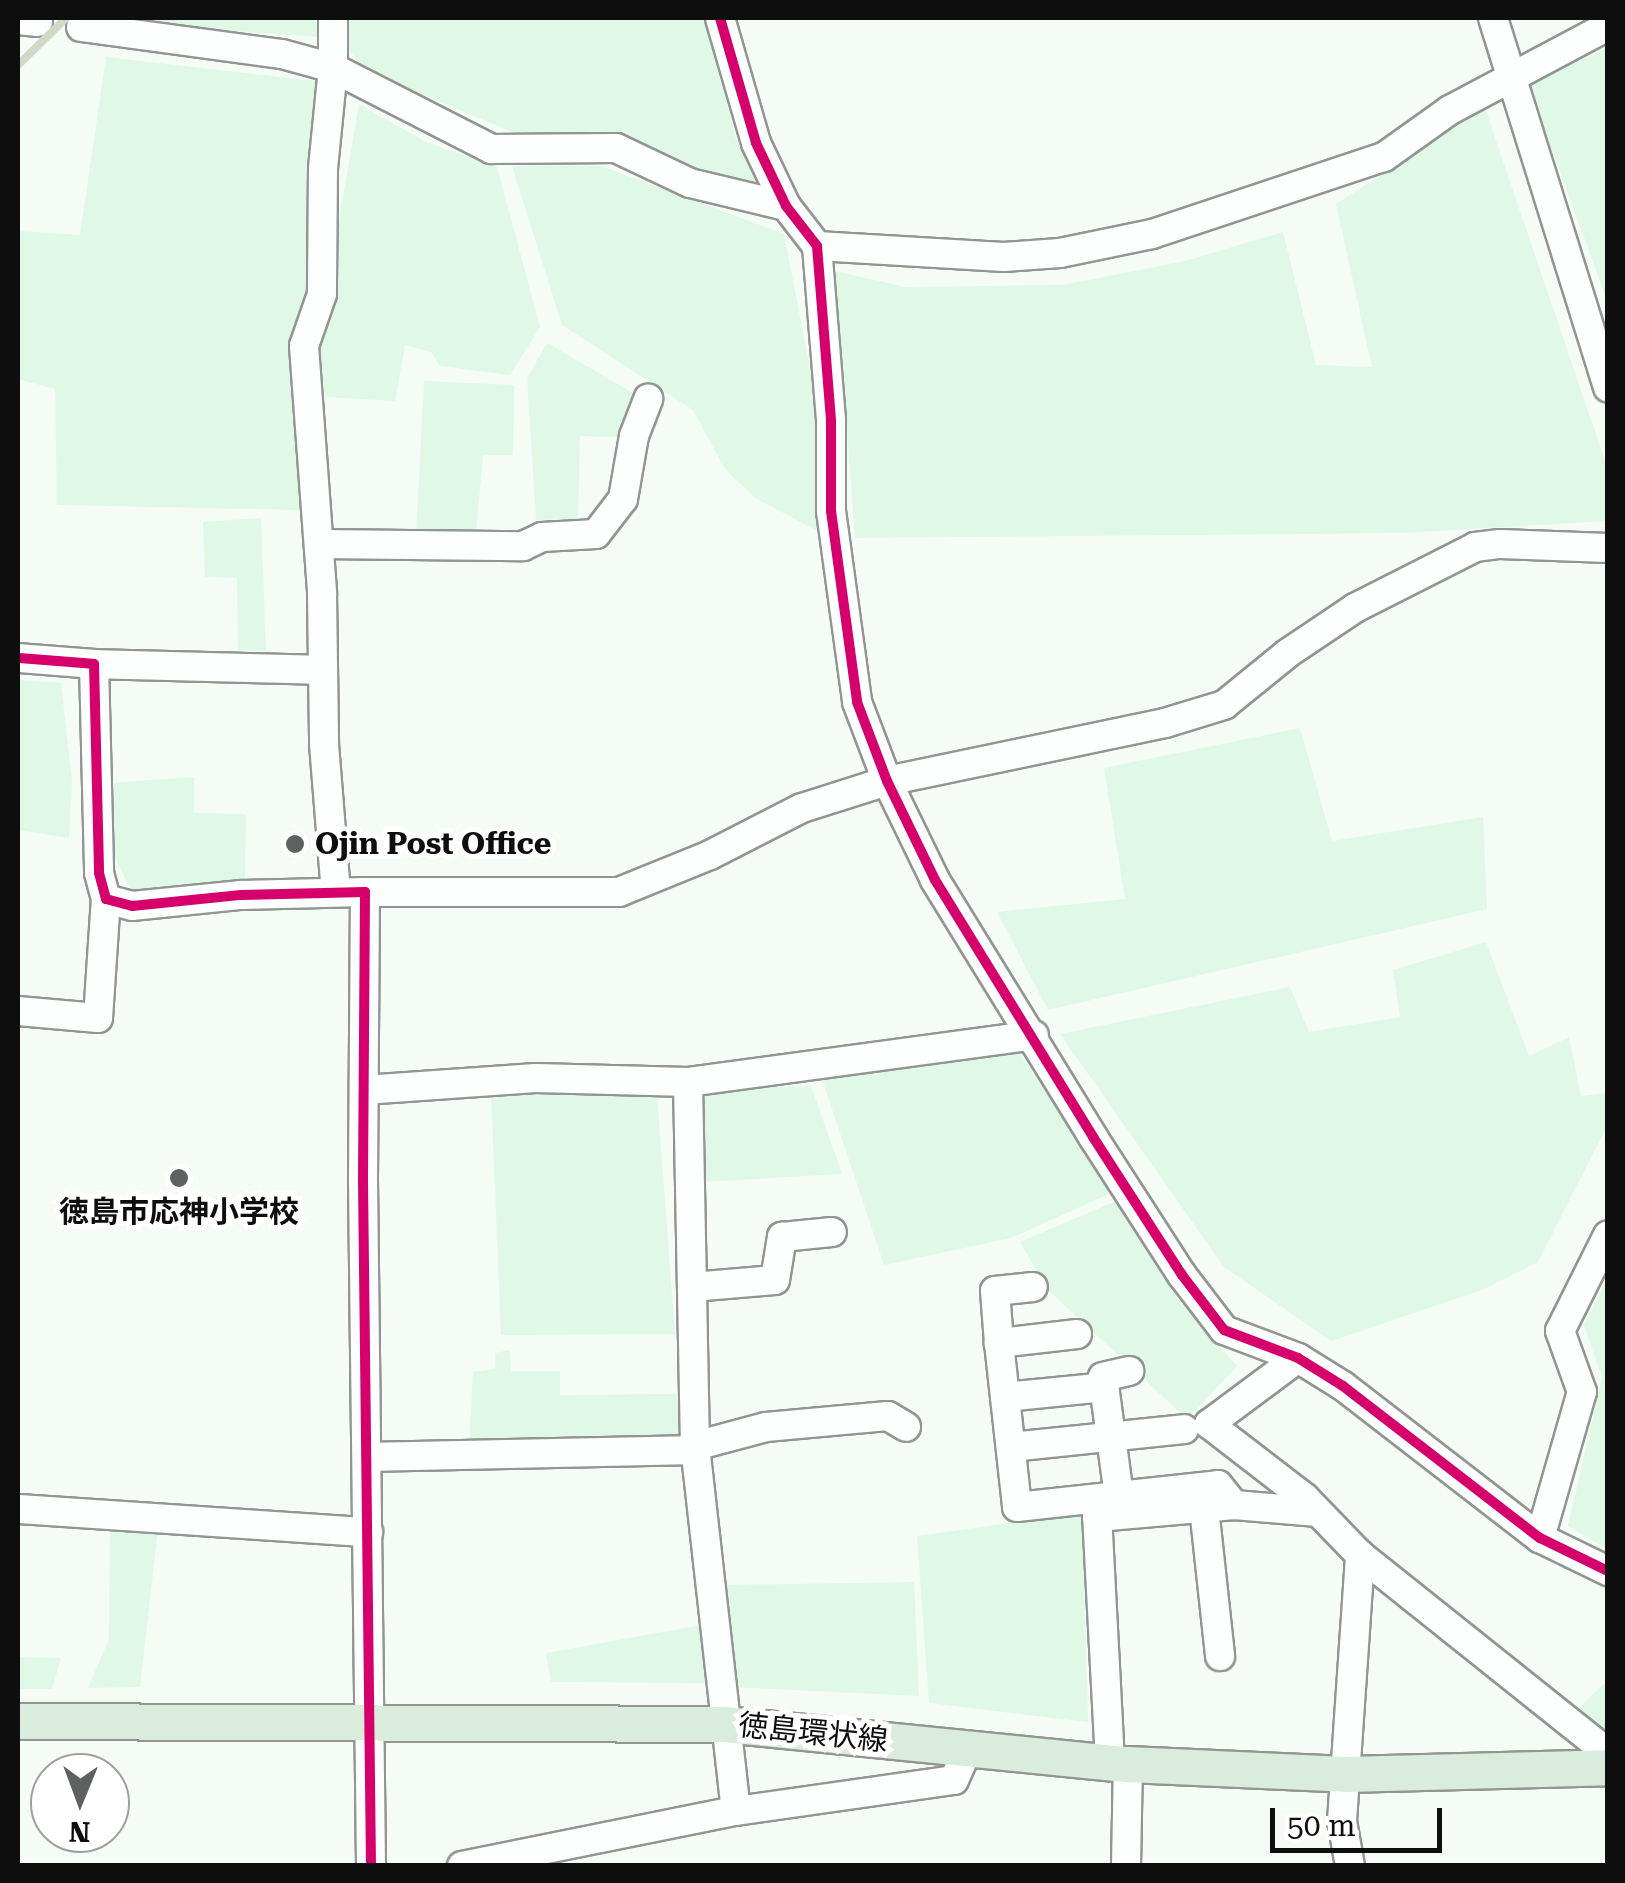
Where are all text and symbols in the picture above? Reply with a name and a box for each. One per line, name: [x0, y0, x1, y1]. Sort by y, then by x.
place label: Ojin Post Office: [315, 826, 551, 862]
marker: Ojin Post Office: [284, 833, 306, 855]
marker: 徳島市応神小学校: [168, 1167, 190, 1189]
place label: 徳島市応神小学校: [59, 1194, 299, 1230]
street label: 徳島環状線: [737, 1707, 889, 1759]
north arrow: [30, 1753, 130, 1853]
scale bar: [1275, 1788, 1448, 1850]
text: 50 m: [1287, 1808, 1356, 1843]
text: N: [68, 1815, 91, 1848]

